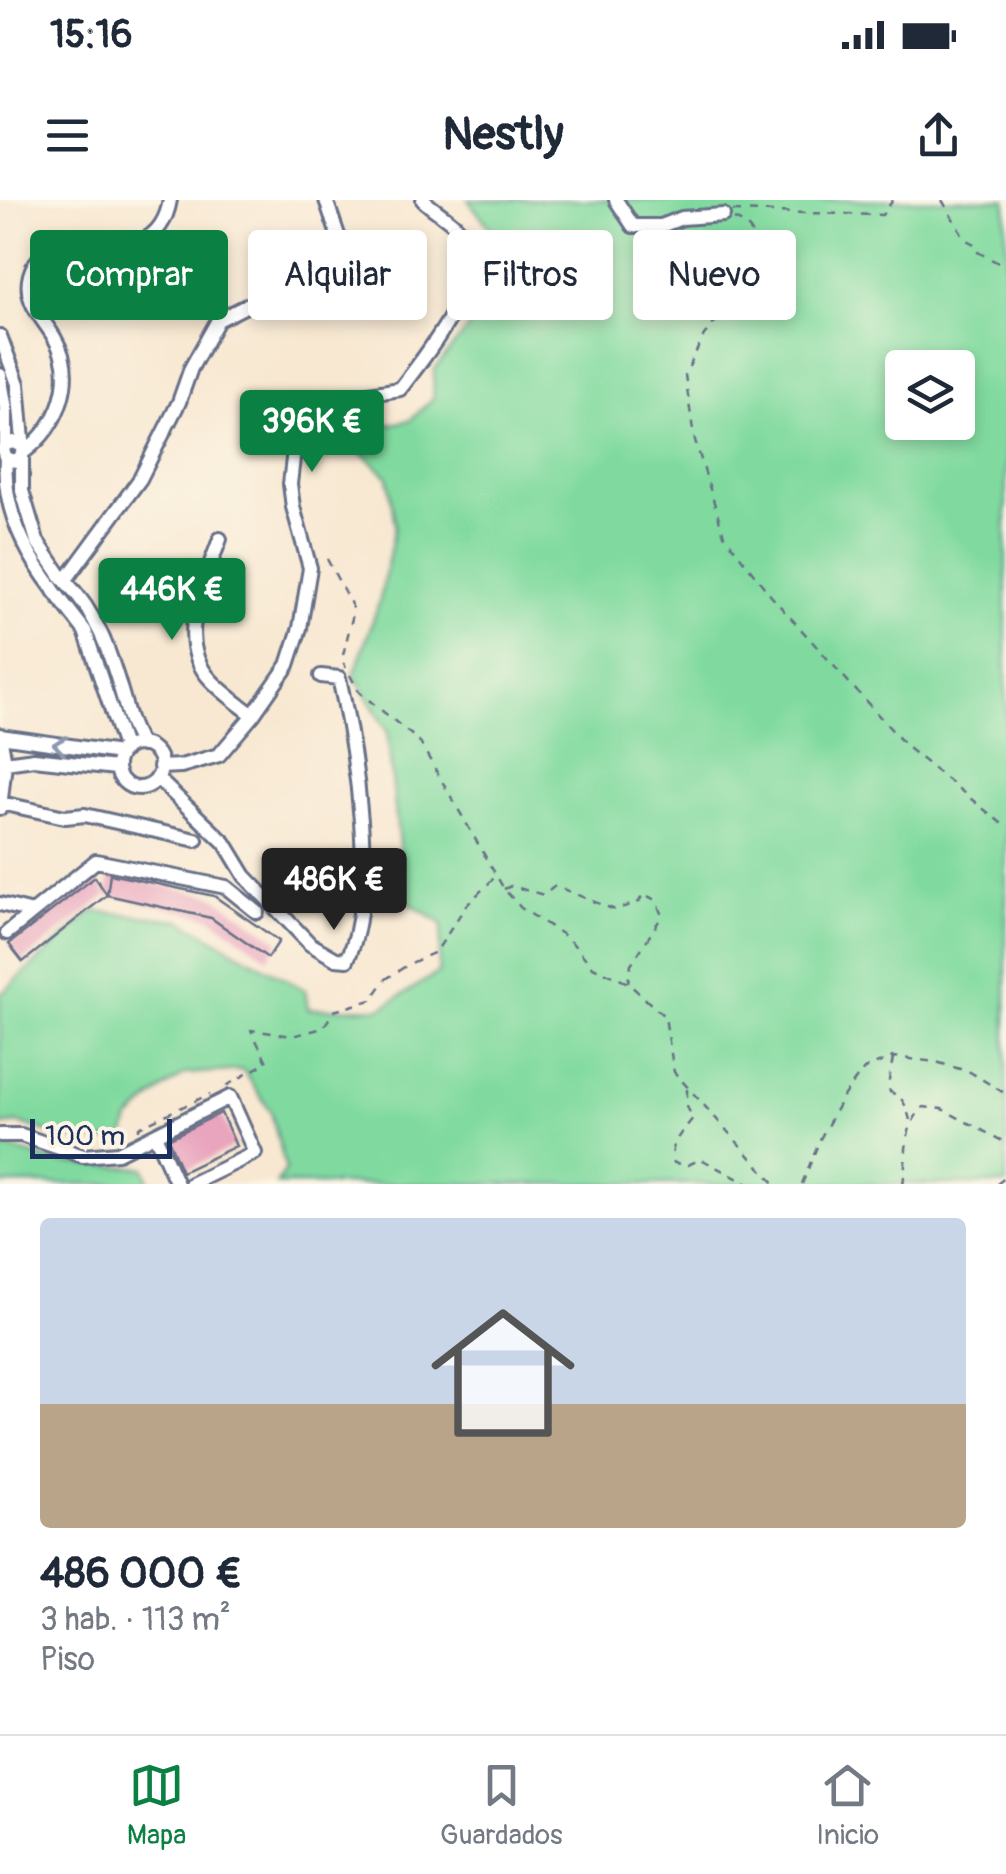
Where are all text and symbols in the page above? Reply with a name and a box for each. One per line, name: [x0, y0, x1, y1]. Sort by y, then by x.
text: 15:16: [50, 11, 133, 59]
text: Nestly: [443, 107, 563, 163]
icon: menu: [40, 108, 95, 163]
icon: share: [911, 108, 966, 163]
chip: Comprar: [30, 230, 228, 320]
chip: Alquilar: [248, 230, 427, 320]
chip: Filtros: [447, 230, 613, 320]
chip: Nuevo: [633, 230, 796, 320]
map controls: [885, 350, 975, 440]
button: layers: [885, 350, 975, 440]
pin: 396K €: [231, 390, 393, 475]
text: 396K €: [262, 402, 362, 442]
pin: 446K €: [91, 558, 253, 643]
text: 446K €: [120, 570, 224, 610]
one-way arrow: [52, 735, 69, 756]
pin: 486K €: [253, 848, 415, 933]
text: 486K €: [284, 860, 384, 900]
scale bar: [30, 1114, 172, 1158]
text: 100 m: [45, 1119, 125, 1154]
icon: home: [413, 1283, 593, 1463]
text: 486 000 €: [40, 1548, 242, 1600]
text: 3 hab. · 113 m²: [40, 1600, 231, 1640]
text: Piso: [40, 1640, 95, 1680]
tab: Mapa: [127, 1758, 186, 1853]
tab: Guardados: [440, 1758, 562, 1853]
tab: Inicio: [816, 1758, 879, 1853]

